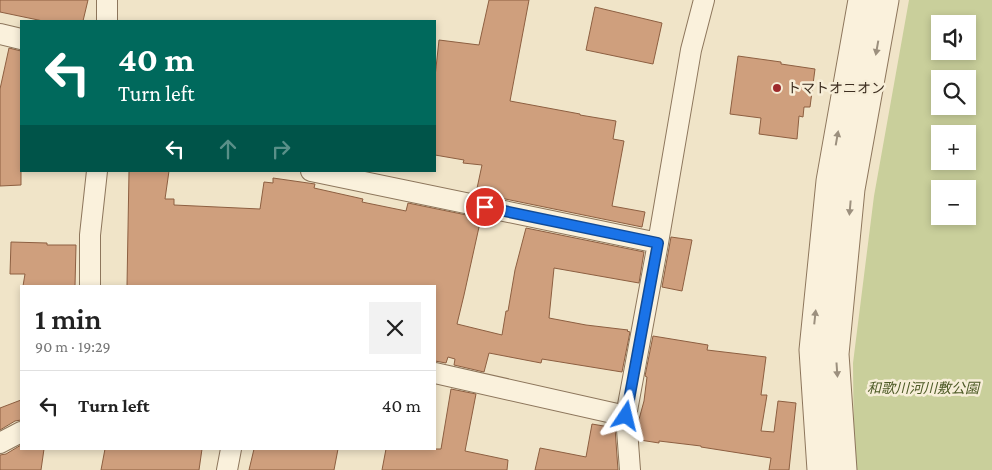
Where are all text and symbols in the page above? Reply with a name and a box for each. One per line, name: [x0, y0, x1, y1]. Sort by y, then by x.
map controls: [931, 15, 976, 225]
button: sound: [931, 15, 976, 60]
icon: left: [35, 40, 100, 105]
text: 40 m: [118, 40, 195, 79]
one-way arrow: [873, 40, 881, 56]
button: search: [931, 70, 976, 115]
place label: トマトオニオン: [787, 80, 885, 96]
text: Turn left: [118, 81, 195, 106]
marker: トマトオニオン: [771, 82, 783, 94]
button: +: [931, 125, 976, 170]
one-way arrow: [833, 130, 841, 146]
icon: left: [161, 135, 189, 163]
icon: ahead: [214, 135, 242, 163]
icon: right: [267, 135, 295, 163]
button: −: [931, 180, 976, 225]
pin: [464, 186, 506, 228]
icon: arrive: [471, 193, 499, 221]
one-way arrow: [846, 200, 854, 216]
text: 1 min: [35, 302, 102, 335]
button: close: [369, 302, 421, 354]
one-way arrow: [811, 308, 819, 324]
text: 90 m · 19:29: [35, 338, 111, 355]
one-way arrow: [834, 362, 842, 378]
park label: 和歌川河川敷公園: [867, 380, 981, 396]
position arrow: [599, 389, 651, 441]
icon: left: [35, 392, 63, 420]
text: Turn left: [78, 395, 150, 416]
text: 40 m: [382, 395, 421, 416]

